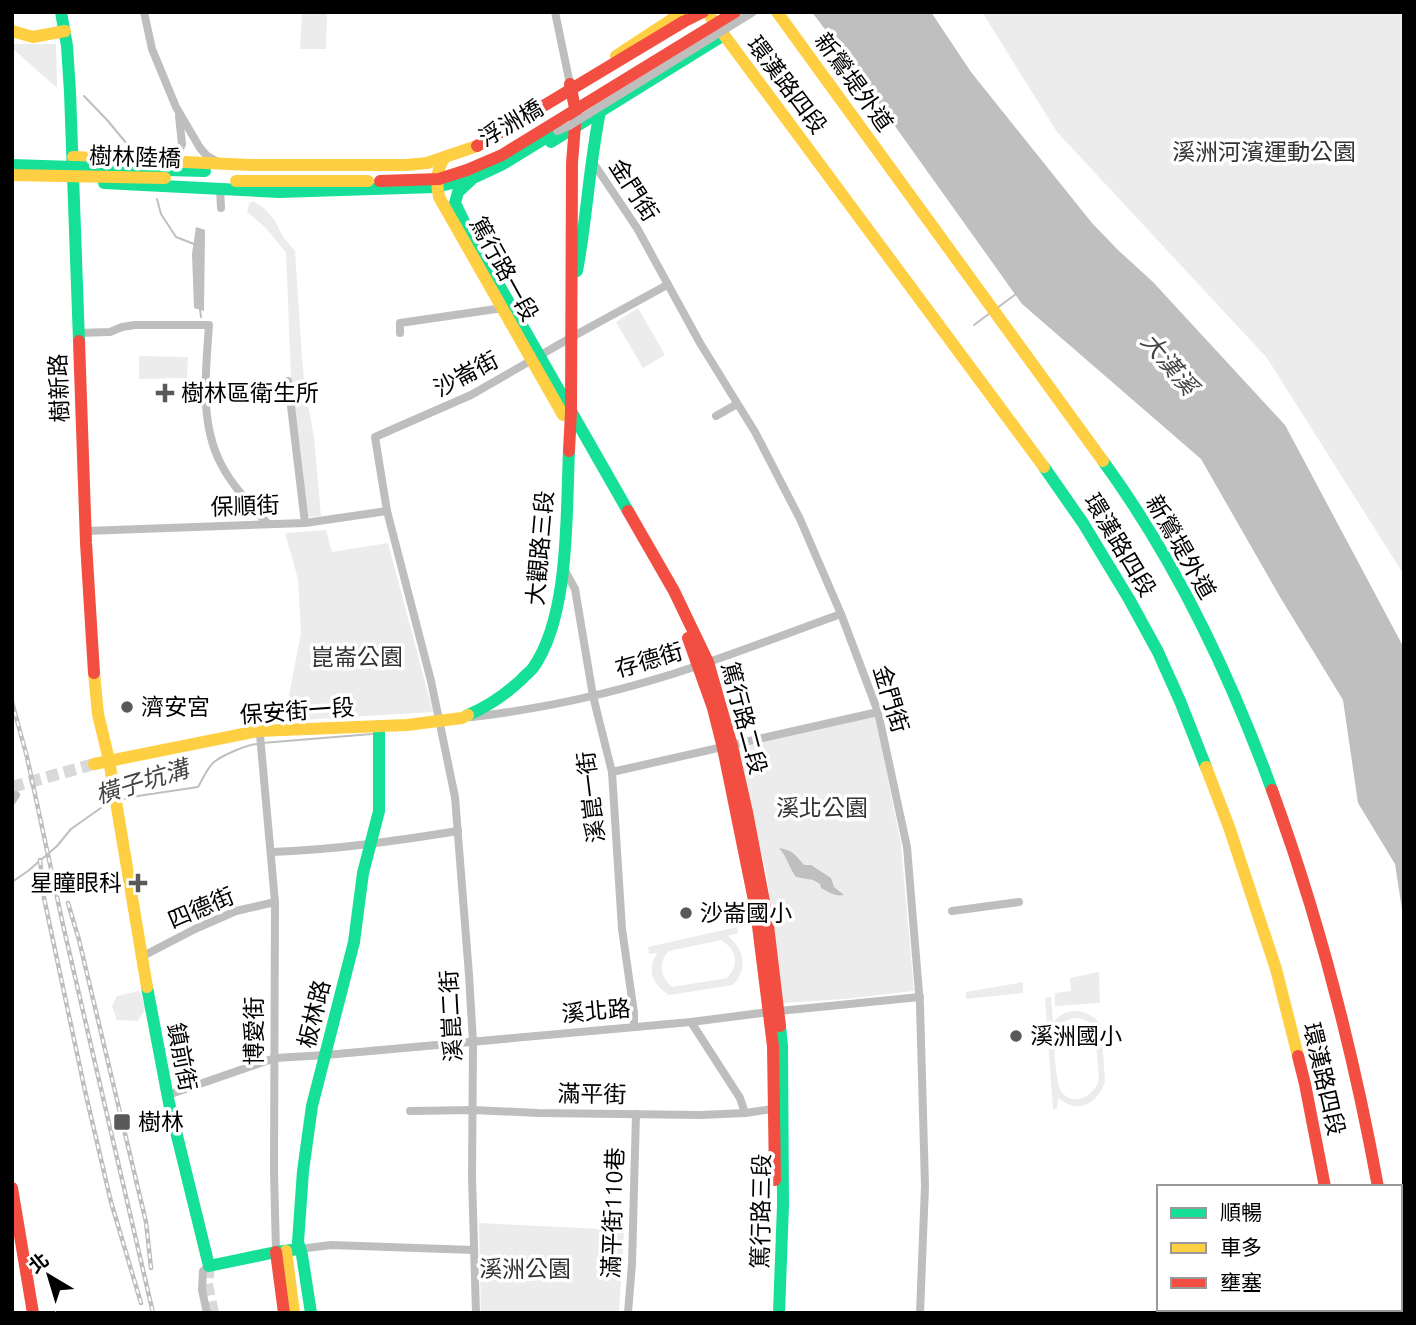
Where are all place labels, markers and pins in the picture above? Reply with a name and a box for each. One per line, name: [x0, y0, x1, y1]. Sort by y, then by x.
place label: 樹林區衛生所: [181, 380, 319, 405]
marker: 樹林區衛生所: [155, 383, 175, 403]
place label: 濟安宮: [141, 694, 210, 719]
marker: 濟安宮: [119, 699, 135, 715]
place label: 星瞳眼科: [30, 870, 122, 895]
marker: 星瞳眼科: [128, 873, 148, 893]
place label: 沙崙國小: [700, 900, 792, 925]
marker: 沙崙國小: [678, 905, 694, 921]
place label: 溪洲國小: [1030, 1023, 1122, 1048]
marker: 溪洲國小: [1008, 1028, 1024, 1044]
place label: 樹林: [138, 1109, 184, 1134]
marker: 樹林: [112, 1112, 132, 1132]

